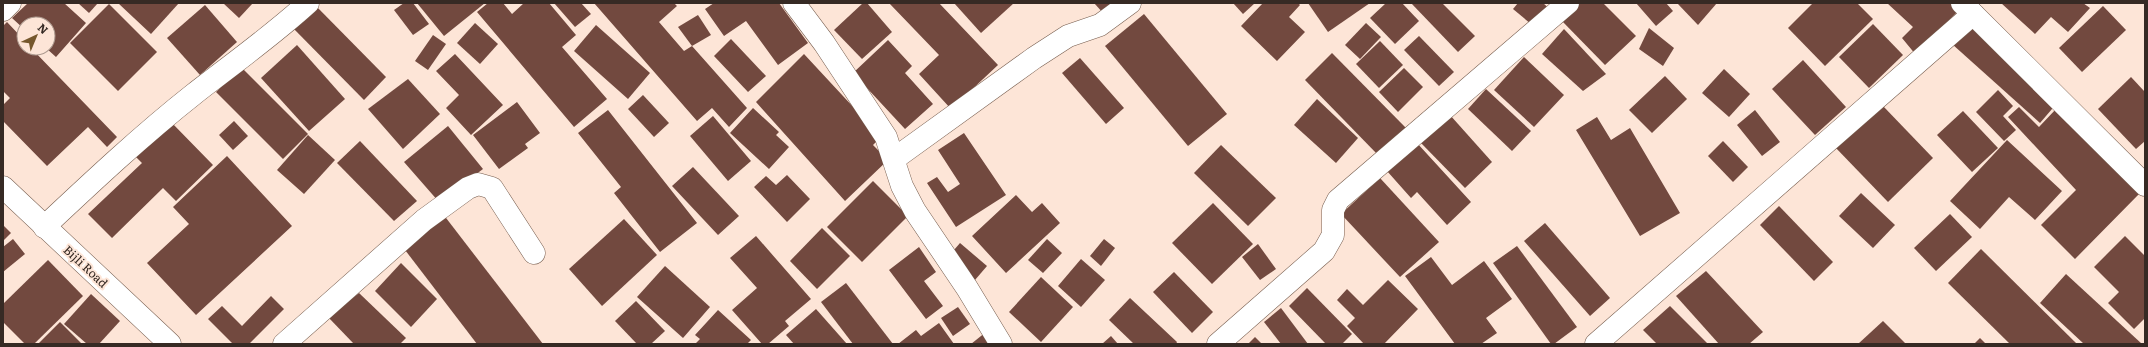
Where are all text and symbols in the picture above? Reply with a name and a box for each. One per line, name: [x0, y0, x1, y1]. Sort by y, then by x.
north arrow: [16, 16, 56, 56]
text: N: [35, 19, 53, 37]
street label: Bijli Road: [60, 241, 113, 292]

